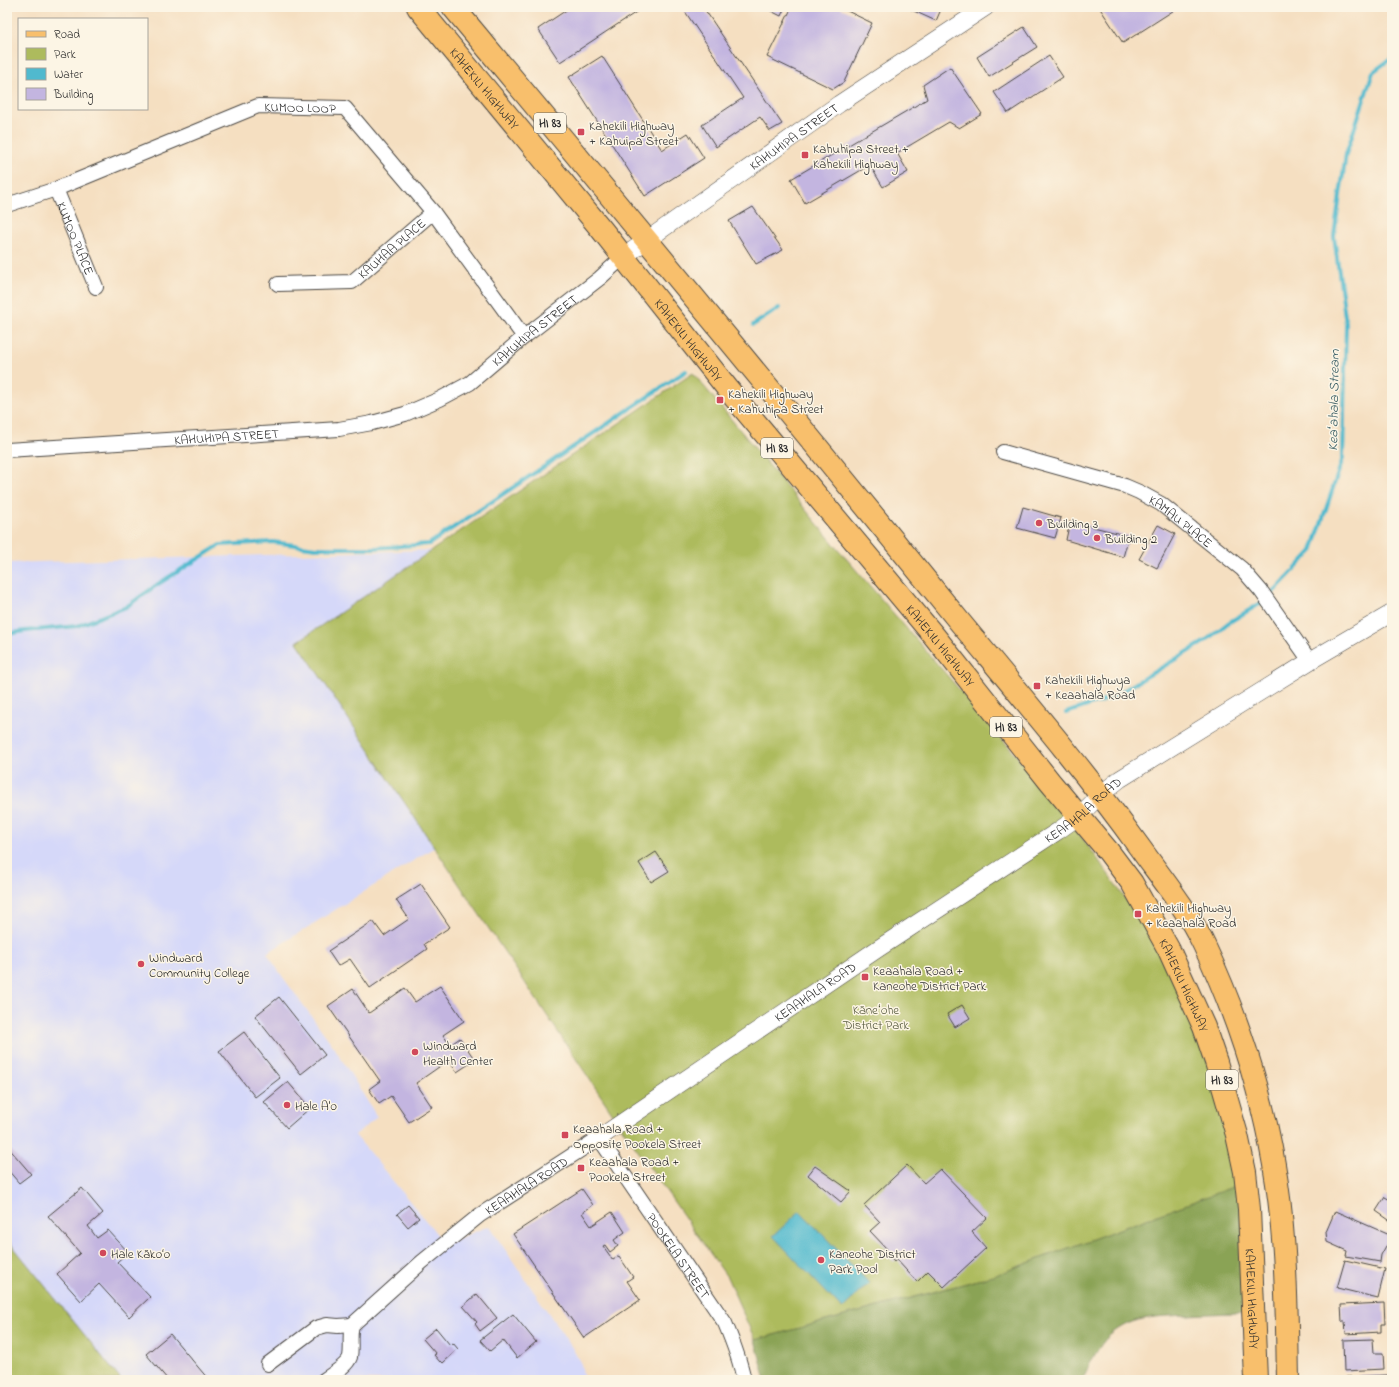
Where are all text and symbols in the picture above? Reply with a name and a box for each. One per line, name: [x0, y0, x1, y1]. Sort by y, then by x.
legend: [18, 18, 148, 110]
text: Road: [54, 26, 80, 44]
street label: KAHEKILI HIGHWAY: [444, 44, 523, 134]
text: Park: [54, 46, 76, 64]
text: Water: [54, 66, 83, 84]
text: Building: [53, 86, 93, 105]
street label: KUMOO LOOP: [264, 98, 336, 119]
street label: KAHUHIPA STREET: [746, 99, 843, 176]
road number: HI 83: [534, 113, 566, 133]
place label: Kahekili Highway + Kahuipa Street: [589, 117, 679, 151]
marker: Kahekili Highway + Kahuipa Street: [576, 127, 586, 137]
place label: Kahuhipa Street + Kahekili Highway: [813, 140, 909, 175]
marker: Kahuhipa Street + Kahekili Highway: [800, 150, 810, 160]
street label: KUMOO PLACE: [51, 199, 98, 278]
street label: KAUHAA PLACE: [354, 214, 430, 284]
street label: KAHUHIPA STREET: [488, 290, 583, 371]
street label: KAHEKILI HIGHWAY: [649, 295, 726, 386]
water label: Keaʻahala Stream: [1323, 349, 1346, 451]
place label: Kahekili Highway + Kahuhipa Street: [728, 385, 824, 419]
marker: Kahekili Highway + Kahuhipa Street: [715, 395, 725, 405]
street label: KAHUHIPA STREET: [174, 425, 280, 450]
road number: HI 83: [761, 438, 793, 458]
street label: KAMAU PLACE: [1145, 491, 1216, 553]
place label: Building 3: [1046, 515, 1098, 535]
marker: Building 3: [1034, 518, 1044, 528]
place label: Building 2: [1104, 530, 1158, 550]
marker: Building 2: [1092, 533, 1102, 543]
street label: KAHEKILI HIGHWAY: [901, 601, 979, 691]
place label: Kahekili Highwya + Keaahala Road: [1045, 671, 1136, 705]
marker: Kahekili Highwya + Keaahala Road: [1032, 681, 1042, 691]
road number: HI 83: [990, 717, 1022, 737]
street label: KEAAHALA ROAD: [1041, 773, 1126, 848]
place label: Kahekili Highway + Keaahala Road: [1146, 899, 1237, 933]
marker: Kahekili Highway + Keaahala Road: [1133, 909, 1143, 919]
street label: KAHEKILI HIGHWAY: [1154, 936, 1213, 1034]
place label: Windward Community College: [149, 949, 250, 984]
street label: KEAAHALA ROAD: [771, 958, 861, 1027]
marker: Windward Community College: [136, 959, 146, 969]
place label: Keaahala Road + Kaneohe District Park: [873, 962, 987, 996]
marker: Keaahala Road + Kaneohe District Park: [860, 972, 870, 982]
park label: Kāneʻohe District Park: [842, 1001, 909, 1035]
place label: Windward Health Center: [423, 1037, 494, 1071]
marker: Windward Health Center: [410, 1047, 420, 1057]
road number: HI 83: [1206, 1070, 1238, 1090]
place label: Hale A'o: [295, 1097, 337, 1116]
marker: Hale A'o: [282, 1100, 292, 1110]
place label: Keaahala Road + Opposite Pookela Street: [573, 1120, 702, 1154]
marker: Keaahala Road + Opposite Pookela Street: [560, 1130, 570, 1140]
street label: KEAAHALA ROAD: [482, 1153, 572, 1220]
place label: Keaahala Road + Pookela Street: [589, 1153, 679, 1187]
marker: Keaahala Road + Pookela Street: [576, 1163, 586, 1173]
street label: POOKELA STREET: [642, 1209, 714, 1304]
place label: Hale Kāko‘o: [111, 1245, 171, 1264]
place label: Kaneohe District Park Pool: [829, 1245, 916, 1279]
marker: Hale Kāko‘o: [98, 1248, 108, 1258]
street label: KAHEKILI HIGHWAY: [1240, 1248, 1263, 1349]
marker: Kaneohe District Park Pool: [816, 1255, 826, 1265]

